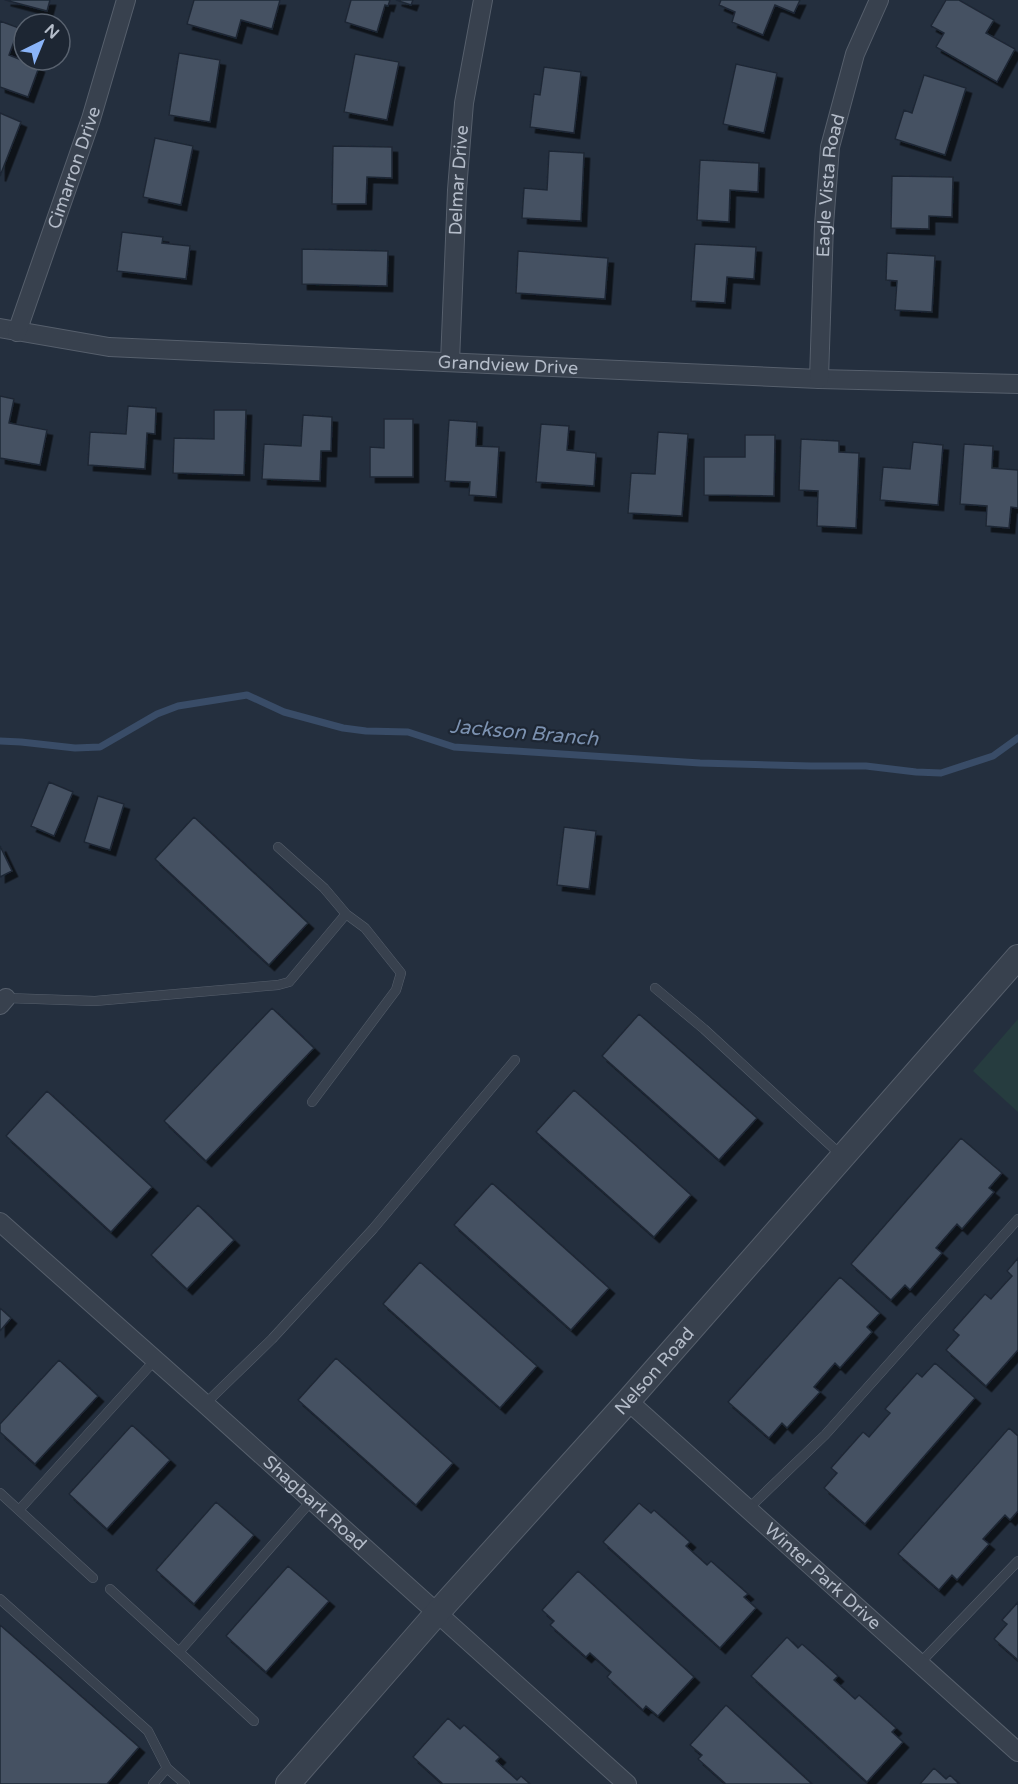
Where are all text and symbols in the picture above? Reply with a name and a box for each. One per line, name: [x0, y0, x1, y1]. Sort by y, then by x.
north arrow: [12, 12, 72, 72]
text: N: [40, 20, 63, 43]
street label: Cimarron Drive: [43, 104, 105, 232]
street label: Eagle Vista Road: [812, 111, 849, 258]
street label: Delmar Drive: [444, 124, 473, 236]
street label: Grandview Drive: [437, 351, 579, 379]
water label: Jackson Branch: [449, 715, 600, 752]
street label: Nelson Road: [610, 1323, 699, 1419]
street label: Shagbark Road: [259, 1451, 371, 1555]
street label: Winter Park Drive: [760, 1518, 886, 1634]

